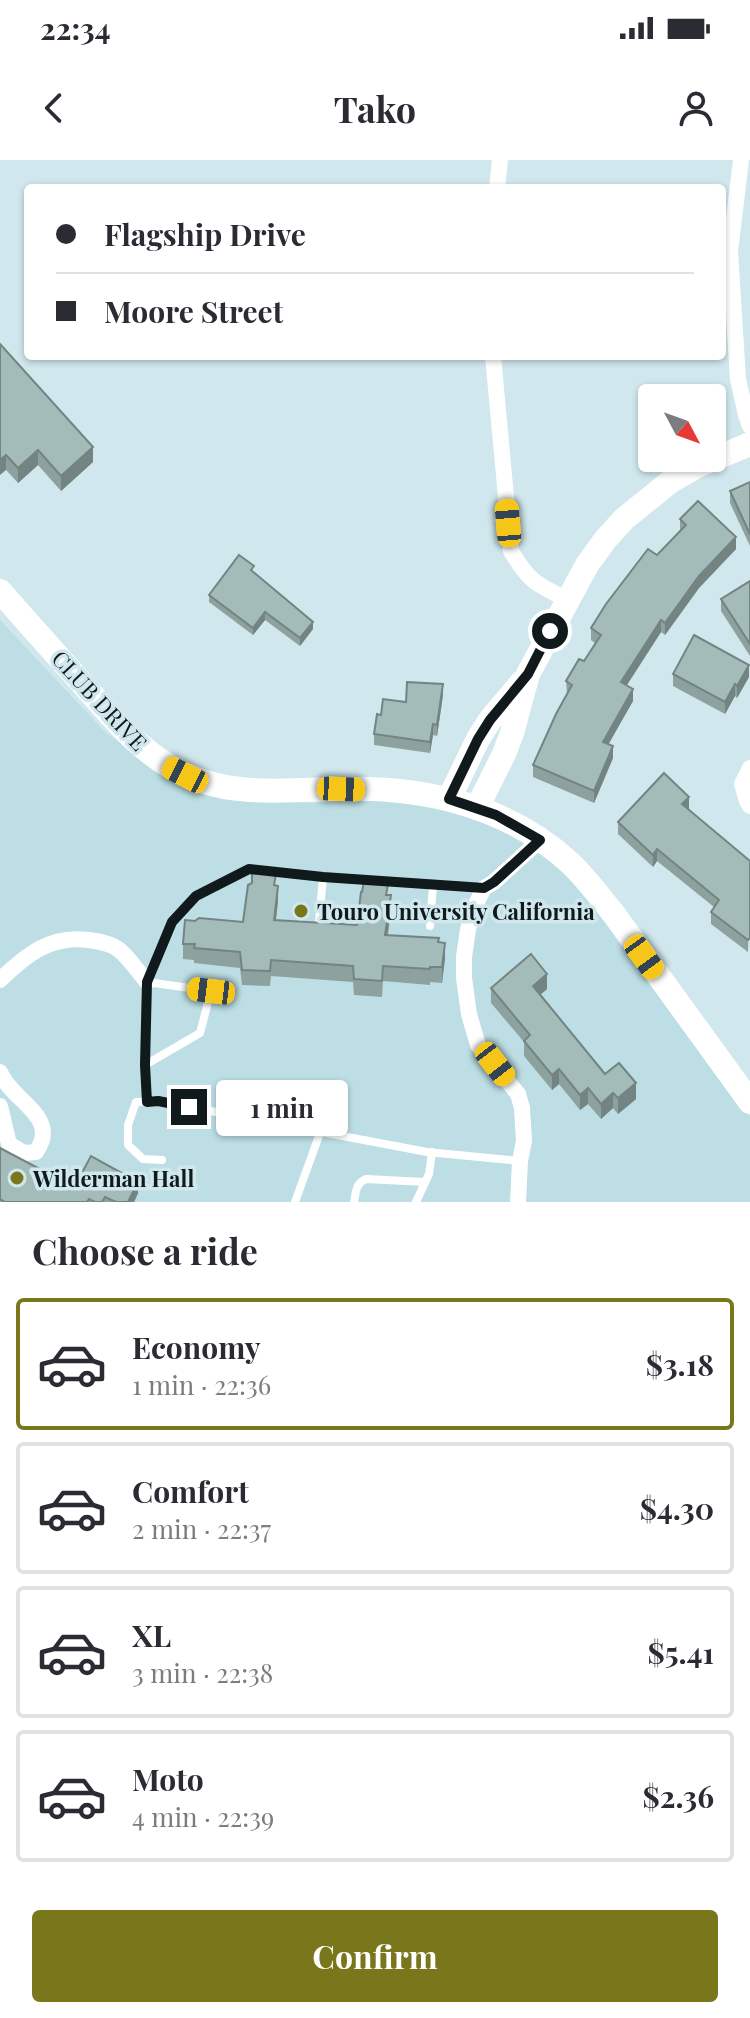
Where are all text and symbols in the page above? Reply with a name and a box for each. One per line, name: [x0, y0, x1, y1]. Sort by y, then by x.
text: 22:34: [40, 8, 111, 48]
text: Tako: [334, 84, 416, 132]
icon: back: [32, 86, 76, 130]
icon: person: [674, 86, 718, 130]
text: Flagship Drive: [104, 214, 306, 254]
text: Moore Street: [104, 291, 283, 331]
north arrow: [638, 384, 726, 472]
map controls: [638, 384, 726, 472]
car: [494, 498, 522, 548]
route start: [532, 613, 568, 649]
street label: CLUB DRIVE: [46, 643, 154, 757]
car: [158, 753, 212, 797]
car: [317, 776, 365, 802]
place label: Touro University California: [317, 896, 595, 926]
marker: Touro University California: [292, 902, 310, 920]
car: [620, 931, 668, 983]
car: [186, 976, 236, 1006]
car: [471, 1038, 519, 1090]
callout: 1 min: [217, 1079, 349, 1135]
route end: [171, 1089, 207, 1125]
text: 1 min: [250, 1090, 314, 1125]
place label: Wilderman Hall: [32, 1163, 194, 1193]
marker: Wilderman Hall: [8, 1169, 26, 1187]
text: Choose a ride: [32, 1226, 258, 1274]
text: Economy: [132, 1327, 261, 1367]
icon: car: [36, 1328, 108, 1400]
text: $3.18: [646, 1344, 714, 1384]
text: 1 min · 22:36: [132, 1367, 271, 1402]
text: Comfort: [132, 1471, 249, 1511]
icon: car: [36, 1472, 108, 1544]
text: $4.30: [640, 1488, 714, 1528]
text: 2 min · 22:37: [132, 1511, 271, 1546]
text: XL: [132, 1615, 171, 1655]
icon: car: [36, 1616, 108, 1688]
text: $5.41: [648, 1632, 714, 1672]
text: 3 min · 22:38: [132, 1655, 273, 1690]
text: Moto: [132, 1759, 204, 1799]
icon: car: [36, 1760, 108, 1832]
text: $2.36: [642, 1776, 714, 1816]
text: 4 min · 22:39: [132, 1799, 274, 1834]
button: Confirm: [32, 1910, 718, 2002]

